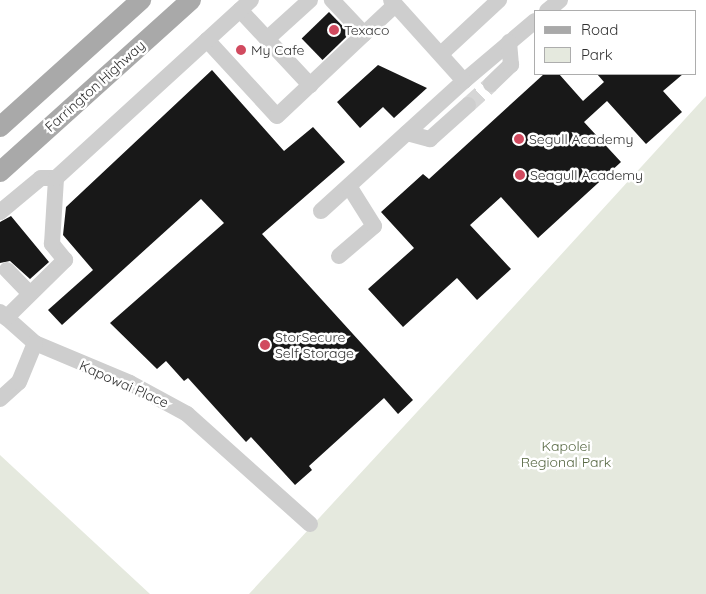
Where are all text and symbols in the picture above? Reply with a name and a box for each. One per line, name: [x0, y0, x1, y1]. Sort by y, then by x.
legend: [534, 10, 696, 75]
text: Road: [581, 20, 618, 39]
place label: Texaco: [344, 22, 390, 38]
marker: Texaco: [328, 24, 340, 36]
street label: Farrington Highway: [42, 37, 148, 135]
place label: My Cafe: [251, 42, 304, 58]
marker: My Cafe: [235, 44, 247, 56]
text: Park: [581, 45, 613, 64]
place label: Segull Academy: [529, 131, 633, 147]
marker: Segull Academy: [513, 133, 525, 145]
place label: Seagull Academy: [530, 167, 643, 183]
marker: Seagull Academy: [514, 169, 526, 181]
place label: StorSecure Self Storage: [275, 329, 354, 362]
marker: StorSecure Self Storage: [259, 339, 271, 351]
street label: Kapowai Place: [77, 357, 171, 411]
park label: Kapolei Regional Park: [521, 438, 611, 471]

